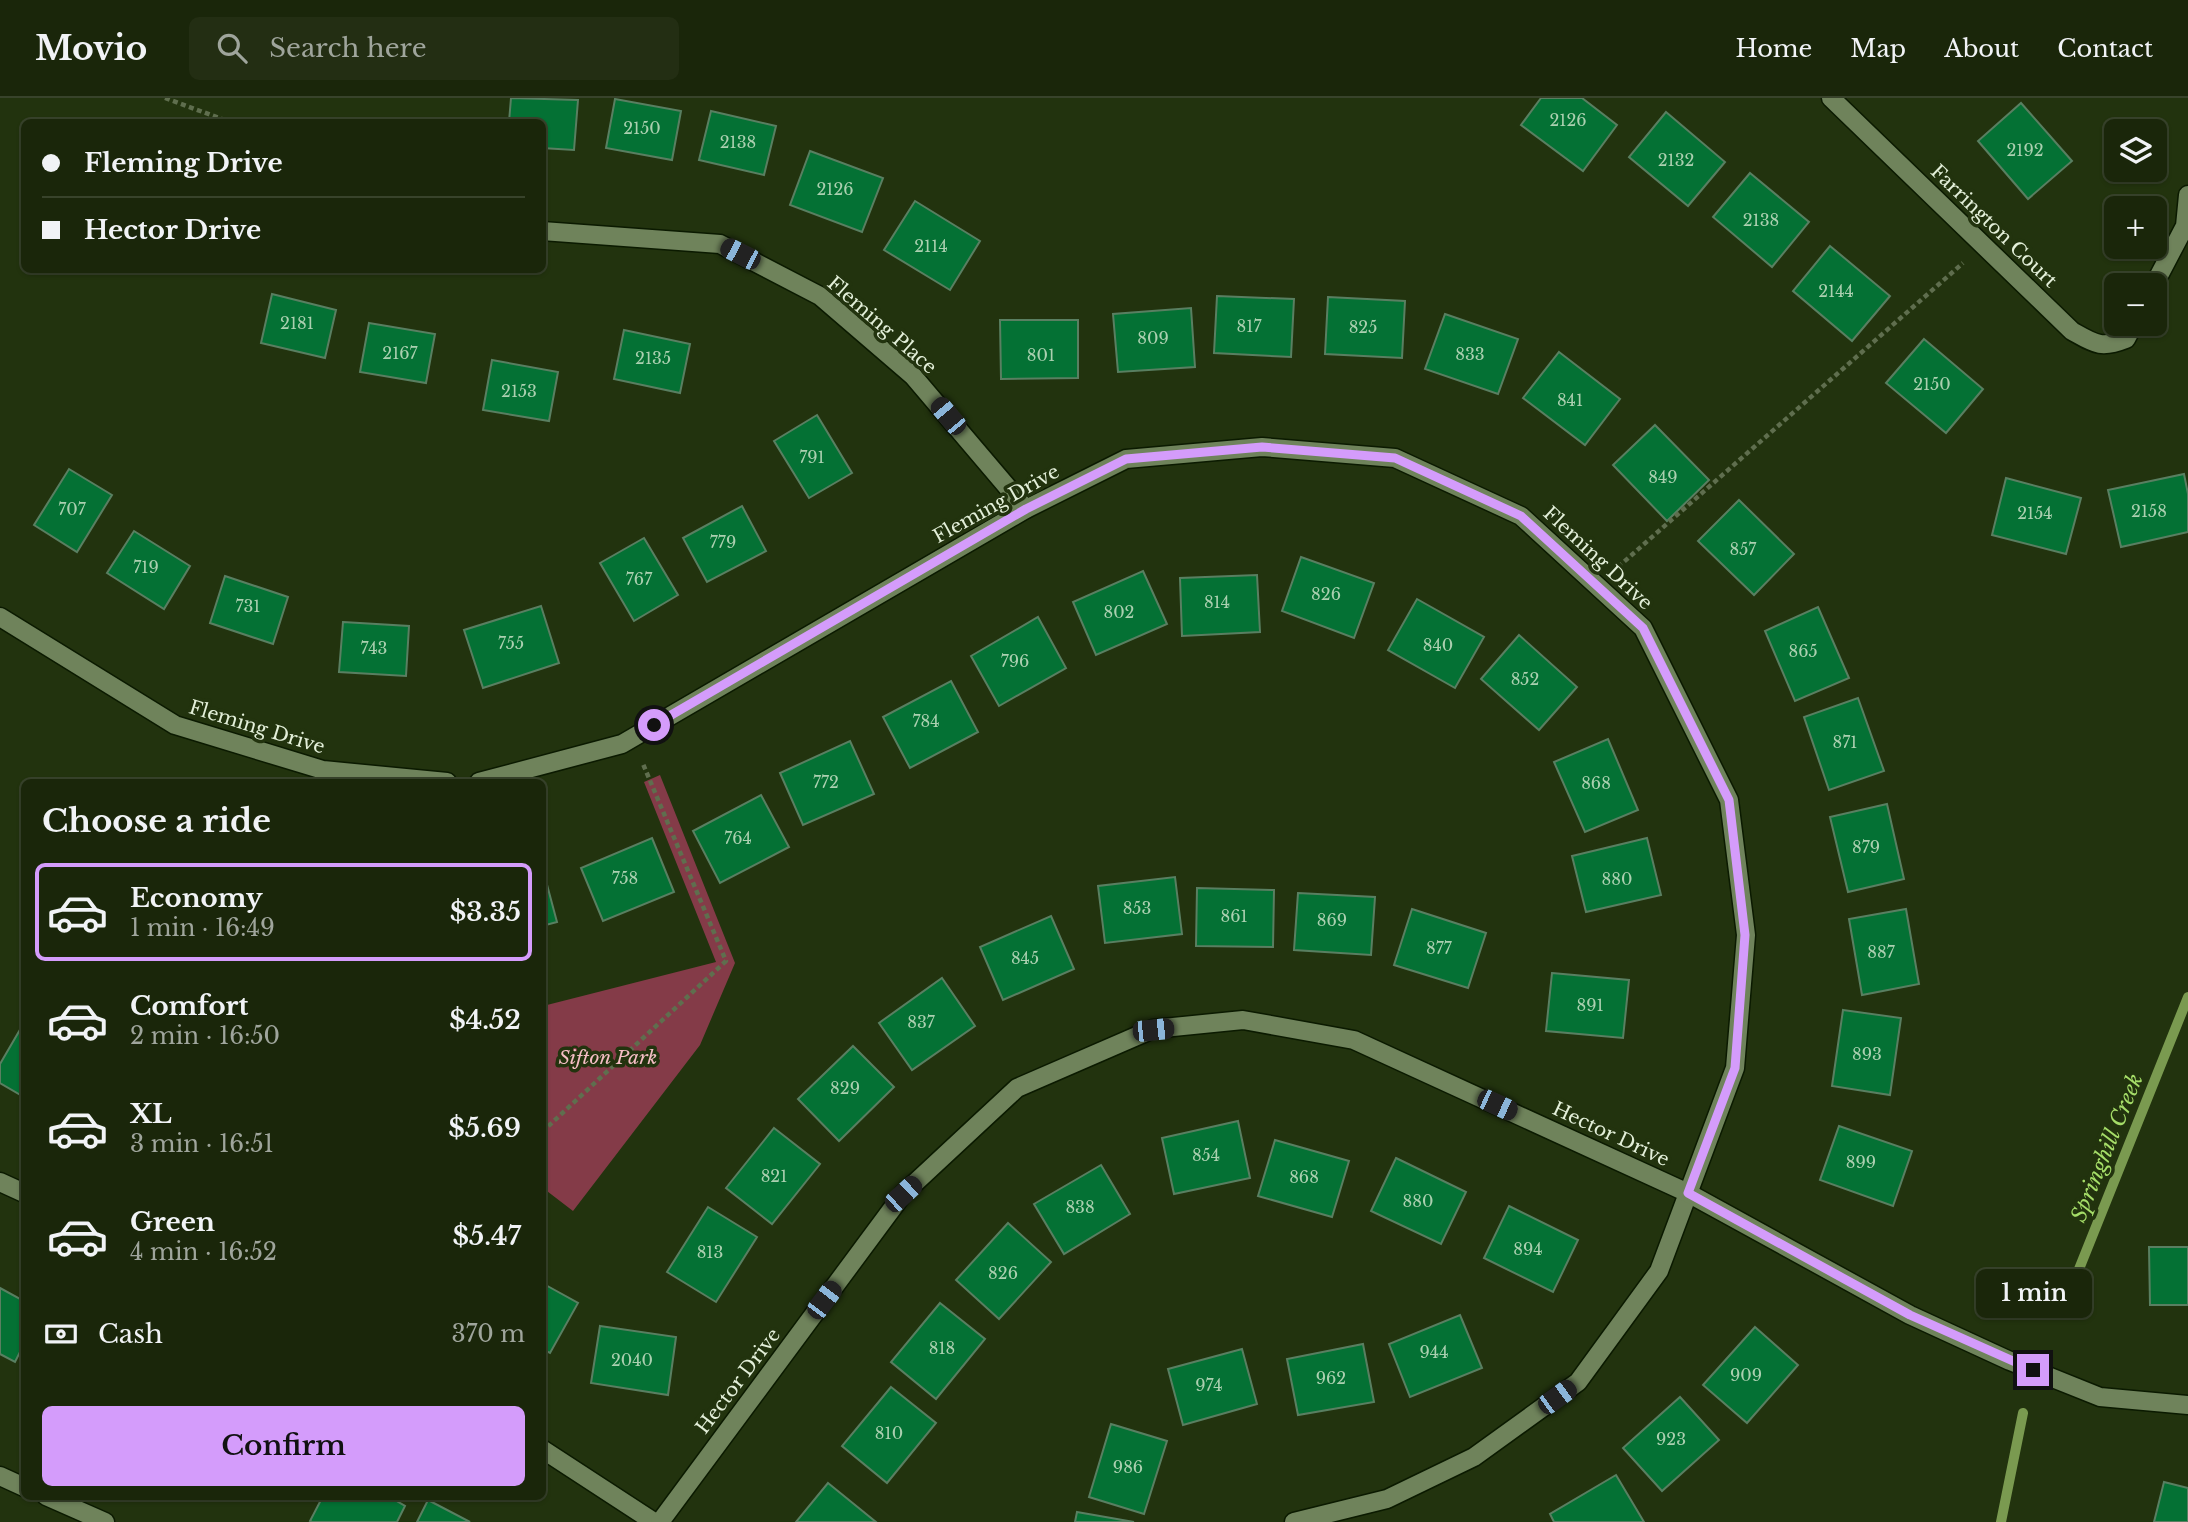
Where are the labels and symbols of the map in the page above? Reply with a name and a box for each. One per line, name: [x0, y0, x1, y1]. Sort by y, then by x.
house number: 2126: [1549, 110, 1587, 130]
house number: 2150: [623, 118, 661, 138]
house number: 2138: [720, 132, 756, 152]
house number: 2192: [2006, 140, 2044, 160]
house number: 2132: [1658, 150, 1694, 170]
street label: Farrington Court: [1926, 160, 2062, 293]
house number: 2126: [816, 179, 854, 199]
house number: 2138: [1743, 210, 1779, 230]
car: [717, 235, 764, 273]
house number: 2114: [914, 236, 948, 256]
street label: Fleming Place: [823, 271, 941, 379]
house number: 2144: [1818, 281, 1854, 301]
house number: 2181: [280, 313, 314, 333]
house number: 817: [1237, 316, 1262, 336]
house number: 825: [1349, 317, 1377, 337]
house number: 809: [1137, 328, 1169, 348]
house number: 2167: [382, 343, 419, 363]
house number: 833: [1455, 344, 1485, 364]
house number: 801: [1027, 345, 1055, 365]
house number: 2135: [635, 348, 671, 368]
house number: 2150: [1913, 374, 1951, 394]
house number: 2153: [501, 381, 537, 401]
house number: 841: [1557, 390, 1583, 410]
car: [927, 393, 970, 439]
house number: 791: [799, 447, 825, 467]
street label: Fleming Drive: [929, 460, 1063, 548]
house number: 849: [1648, 467, 1678, 487]
house number: 707: [58, 499, 87, 519]
house number: 2158: [2131, 501, 2167, 521]
street label: Fleming Drive: [1539, 502, 1657, 614]
house number: 2154: [2017, 503, 2053, 523]
house number: 779: [710, 532, 736, 552]
house number: 857: [1730, 539, 1757, 559]
house number: 719: [133, 557, 159, 577]
house number: 767: [626, 569, 653, 589]
house number: 826: [1311, 584, 1341, 604]
house number: 814: [1204, 592, 1230, 612]
house number: 731: [235, 596, 261, 616]
house number: 802: [1104, 602, 1134, 622]
house number: 755: [498, 633, 524, 653]
house number: 840: [1423, 635, 1453, 655]
house number: 743: [361, 638, 387, 658]
house number: 865: [1788, 641, 1818, 661]
house number: 796: [1001, 651, 1029, 671]
house number: 852: [1511, 669, 1539, 689]
street label: Fleming Drive: [186, 695, 328, 759]
route start: [638, 709, 670, 741]
house number: 784: [912, 711, 940, 731]
house number: 871: [1833, 732, 1857, 752]
house number: 772: [813, 772, 839, 792]
house number: 868: [1581, 773, 1611, 793]
house number: 764: [724, 828, 752, 848]
house number: 879: [1852, 837, 1880, 857]
house number: 758: [612, 868, 638, 888]
house number: 880: [1602, 869, 1632, 889]
house number: 853: [1123, 898, 1151, 918]
house number: 861: [1220, 906, 1248, 926]
house number: 869: [1317, 910, 1347, 930]
house number: 877: [1426, 938, 1453, 958]
house number: 887: [1867, 942, 1896, 962]
house number: 845: [1011, 948, 1039, 968]
house number: 891: [1576, 995, 1604, 1015]
house number: 837: [907, 1012, 936, 1032]
car: [1132, 1017, 1175, 1043]
house number: 893: [1852, 1044, 1882, 1064]
park label: Sifton Park: [559, 1046, 657, 1069]
water label: Springhill Creek: [2065, 1070, 2149, 1226]
house number: 829: [830, 1078, 860, 1098]
car: [1474, 1087, 1521, 1123]
street label: Hector Drive: [1549, 1097, 1673, 1171]
house number: 854: [1192, 1145, 1220, 1165]
house number: 899: [1846, 1152, 1876, 1172]
house number: 821: [761, 1166, 787, 1186]
house number: 868: [1289, 1167, 1319, 1187]
car: [881, 1172, 926, 1216]
house number: 880: [1403, 1191, 1433, 1211]
house number: 838: [1065, 1197, 1095, 1217]
house number: 894: [1513, 1239, 1543, 1259]
house number: 813: [697, 1242, 723, 1262]
house number: 826: [988, 1263, 1018, 1283]
callout: 1 min: [1975, 1268, 2091, 1318]
car: [803, 1277, 846, 1323]
street label: Hector Drive: [691, 1324, 785, 1438]
house number: 818: [929, 1338, 955, 1358]
house number: 944: [1419, 1342, 1449, 1362]
house number: 2040: [611, 1350, 653, 1370]
route end: [2017, 1354, 2049, 1386]
house number: 909: [1730, 1365, 1762, 1385]
house number: 962: [1316, 1368, 1346, 1388]
house number: 974: [1195, 1375, 1223, 1395]
car: [1534, 1376, 1581, 1418]
house number: 810: [875, 1423, 903, 1443]
house number: 923: [1656, 1429, 1686, 1449]
house number: 986: [1113, 1457, 1143, 1477]

